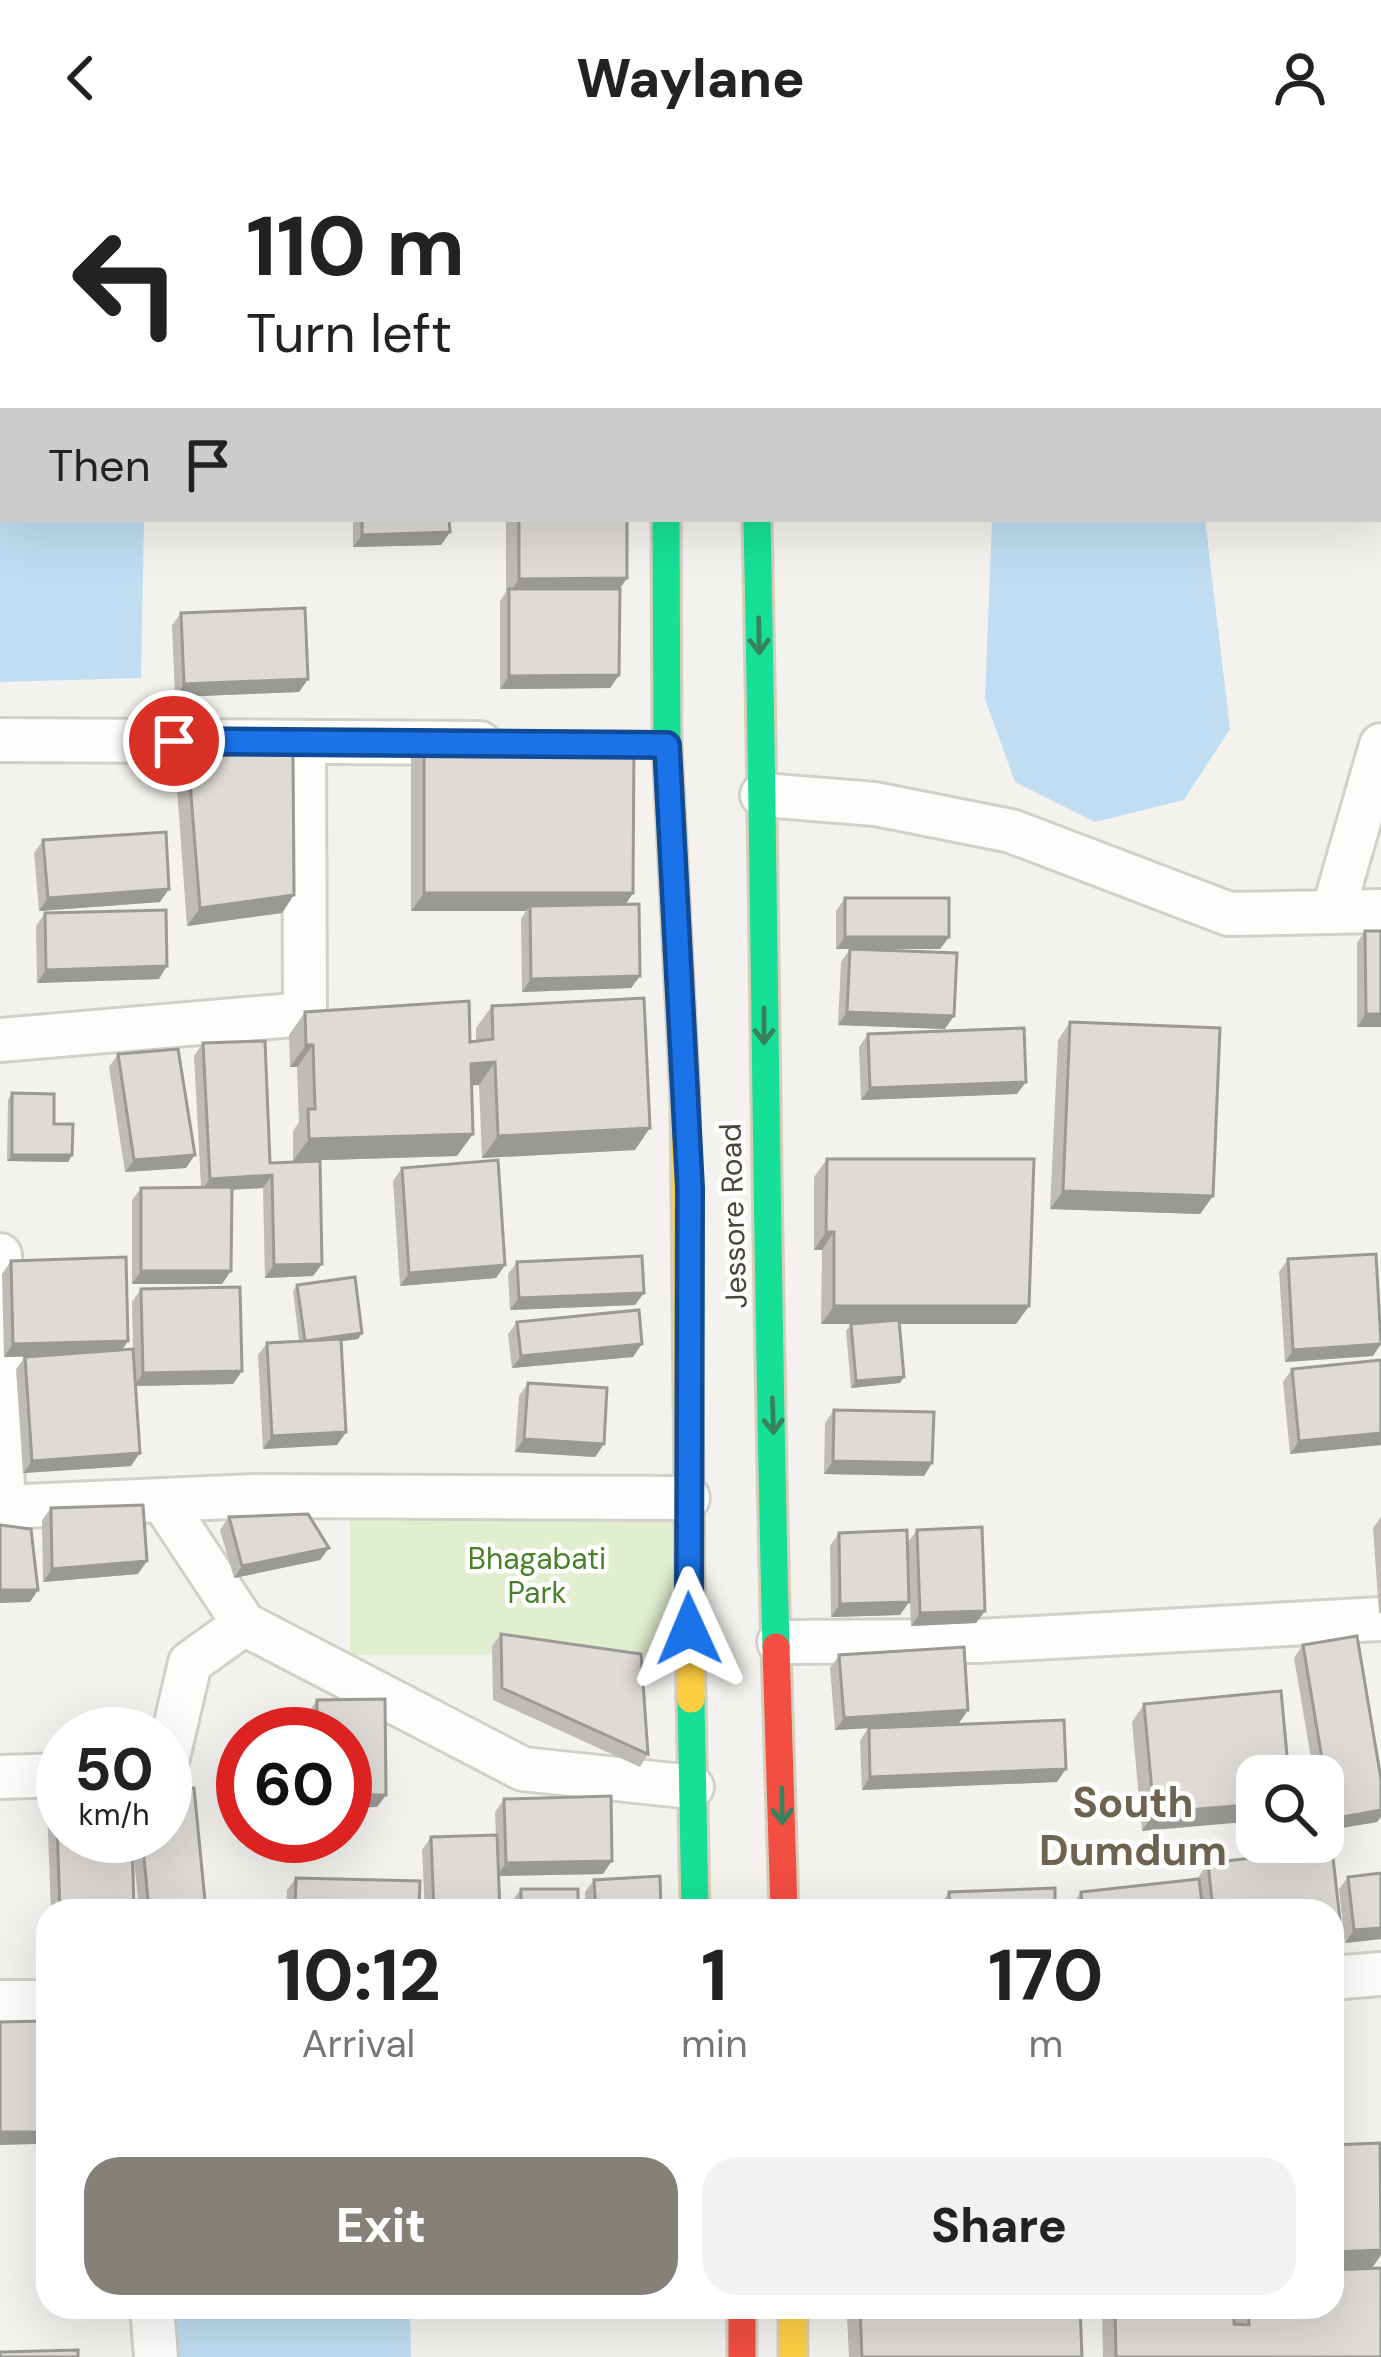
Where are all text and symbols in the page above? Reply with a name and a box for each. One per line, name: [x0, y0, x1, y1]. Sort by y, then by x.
text: Waylane: [576, 43, 805, 114]
icon: back: [48, 45, 114, 111]
icon: person: [1267, 45, 1333, 111]
text: 110 m: [246, 192, 465, 301]
icon: left: [48, 204, 204, 360]
text: Turn left: [246, 298, 452, 369]
icon: arrive: [175, 432, 241, 498]
text: Then: [48, 436, 151, 495]
one-way arrow: [747, 616, 770, 655]
pin: [123, 690, 225, 792]
icon: arrive: [141, 708, 207, 774]
one-way arrow: [753, 1006, 775, 1045]
street label: Jessore Road: [710, 1123, 756, 1309]
one-way arrow: [762, 1396, 785, 1435]
park label: Bhagabati Park: [468, 1539, 606, 1612]
position arrow: [626, 1566, 752, 1692]
speed limit sign: 60: [216, 1707, 372, 1863]
text: 50: [74, 1730, 154, 1809]
map controls: [1236, 1755, 1344, 1863]
button: search: [1236, 1755, 1344, 1863]
district label: South Dumdum: [1039, 1775, 1227, 1878]
one-way arrow: [771, 1786, 794, 1825]
text: km/h: [79, 1795, 149, 1834]
text: 10:12: [276, 1929, 441, 2022]
text: 1: [701, 1929, 728, 2022]
text: 170: [988, 1929, 1104, 2022]
text: Arrival: [302, 2018, 415, 2069]
text: min: [681, 2018, 748, 2069]
text: m: [1028, 2018, 1063, 2069]
button: Exit: [84, 2157, 678, 2295]
button: Share: [702, 2157, 1296, 2295]

